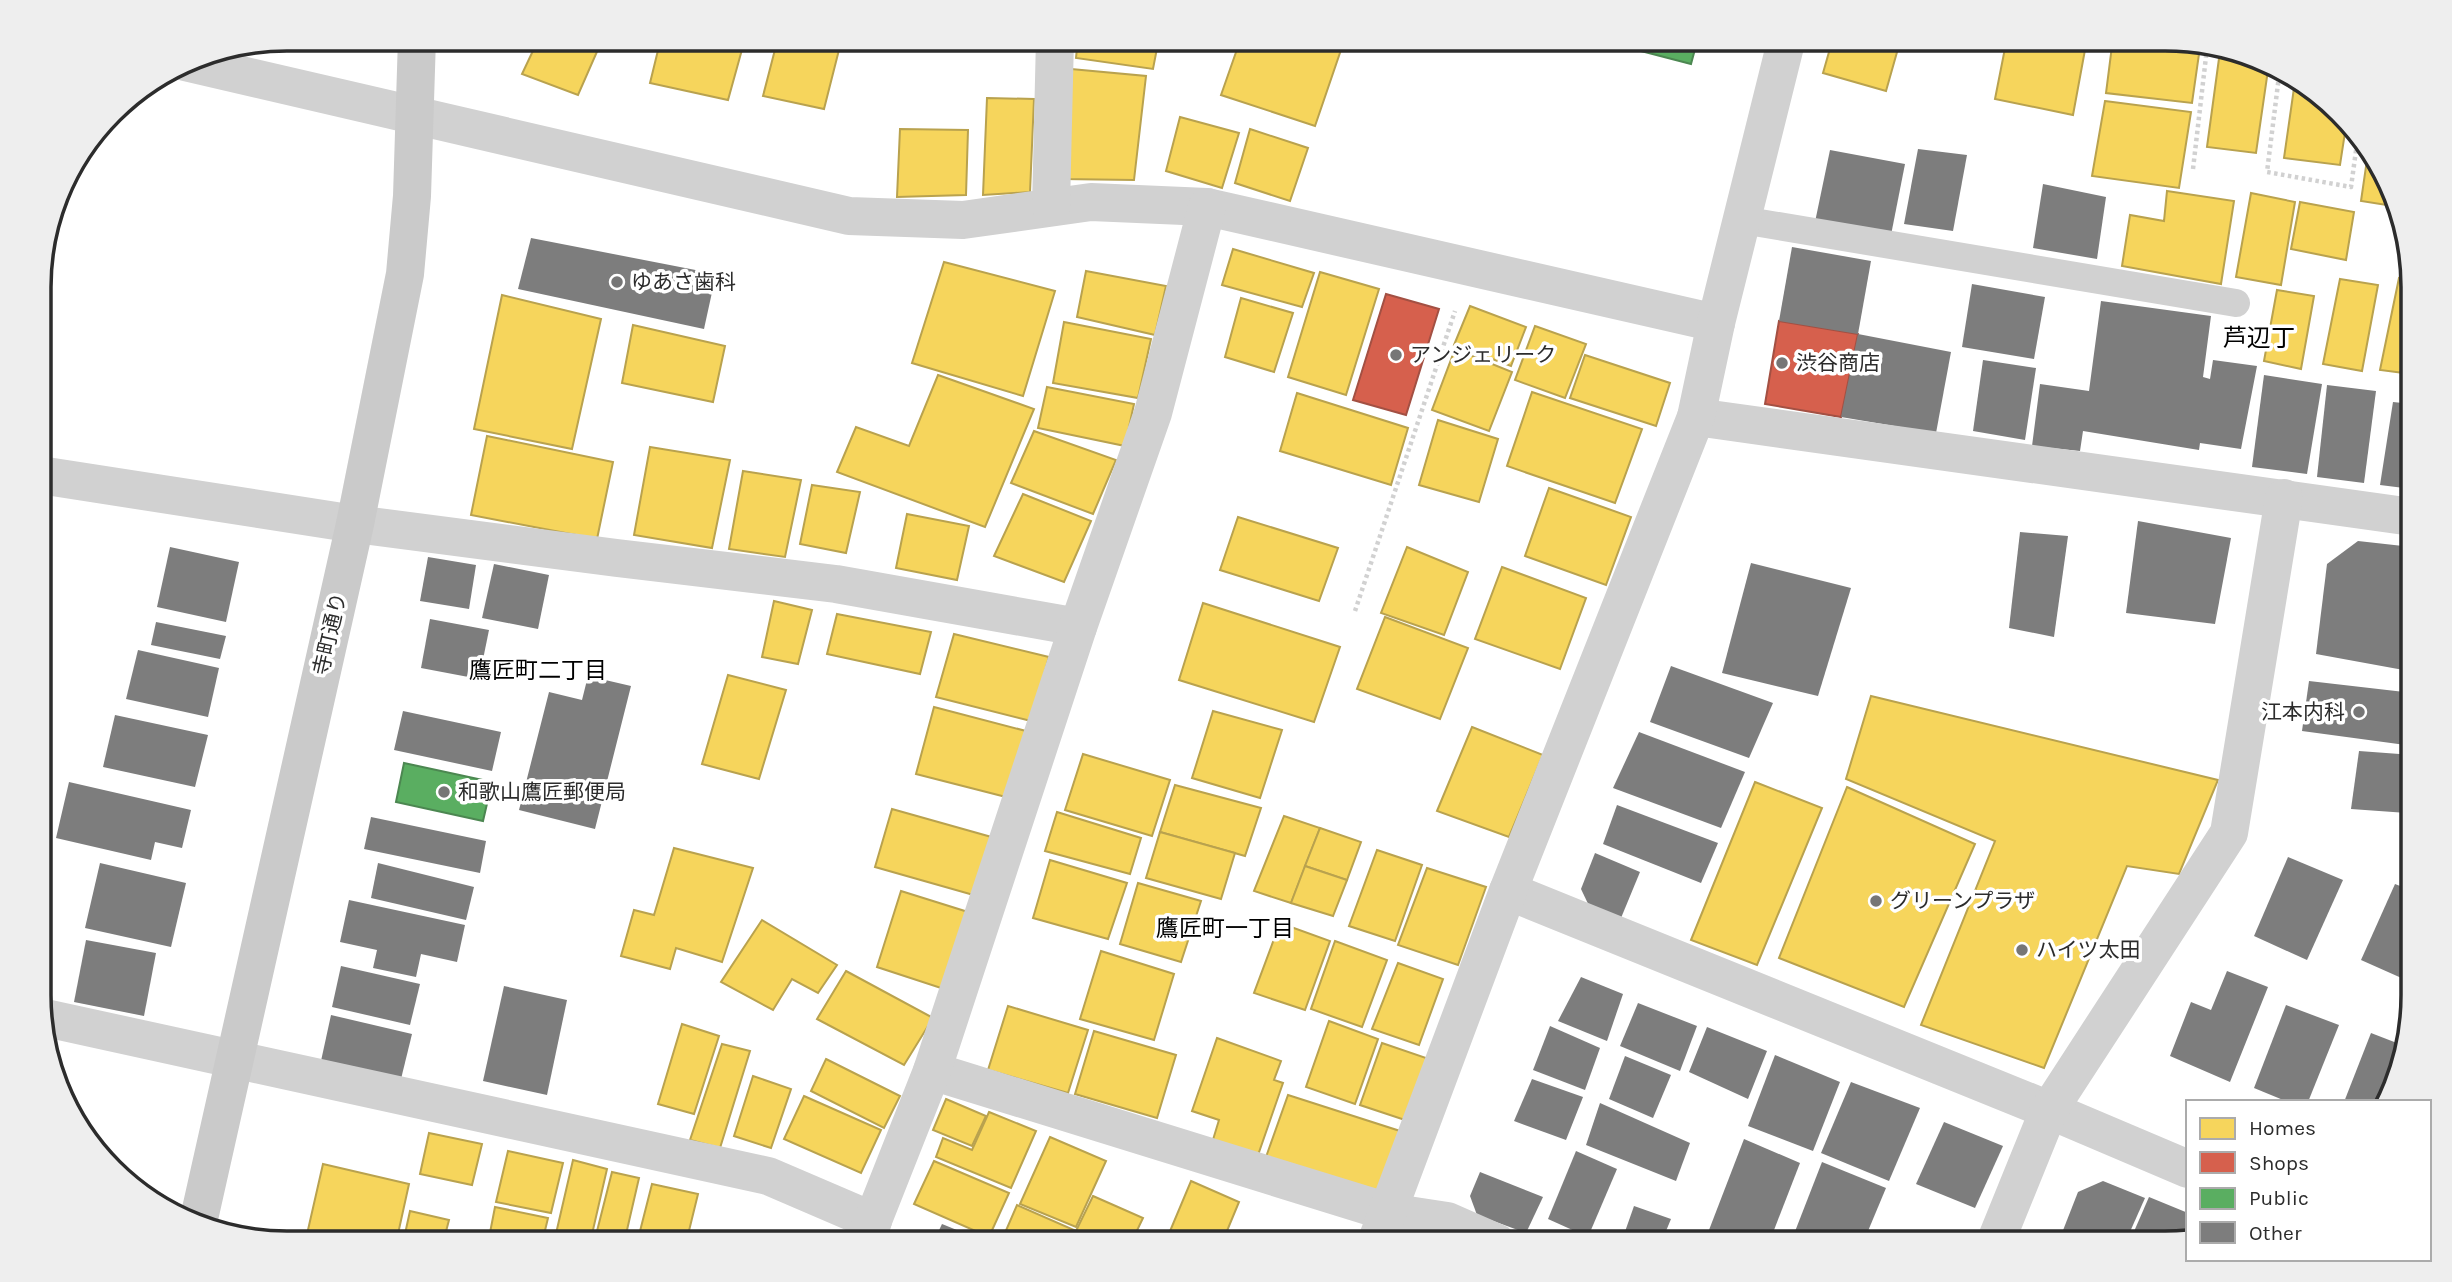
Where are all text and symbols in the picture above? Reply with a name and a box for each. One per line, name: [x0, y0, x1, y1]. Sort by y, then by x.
place label: ゆあさ歯科: [631, 270, 736, 294]
marker: ゆあさ歯科: [609, 274, 625, 290]
district label: 芦辺丁: [2223, 324, 2295, 352]
place label: アンジェリーク: [1410, 343, 1556, 367]
marker: アンジェリーク: [1388, 347, 1404, 363]
place label: 渋谷商店: [1796, 351, 1880, 375]
marker: 渋谷商店: [1774, 355, 1790, 371]
street label: 寺町通り: [309, 590, 351, 678]
district label: 鷹匠町二丁目: [469, 657, 607, 684]
place label: 江本内科: [2261, 700, 2345, 724]
marker: 江本内科: [2351, 704, 2367, 720]
place label: 和歌山鷹匠郵便局: [458, 780, 626, 804]
marker: 和歌山鷹匠郵便局: [436, 784, 452, 800]
place label: グリーンプラザ: [1890, 889, 2035, 913]
marker: グリーンプラザ: [1868, 893, 1884, 909]
district label: 鷹匠町一丁目: [1156, 915, 1294, 942]
place label: ハイツ太田: [2036, 938, 2141, 962]
marker: ハイツ太田: [2014, 942, 2030, 958]
legend: [2186, 1100, 2431, 1261]
text: Homes: [2249, 1116, 2316, 1140]
text: Shops: [2249, 1151, 2309, 1175]
text: Public: [2249, 1186, 2309, 1210]
text: Other: [2249, 1221, 2302, 1245]

